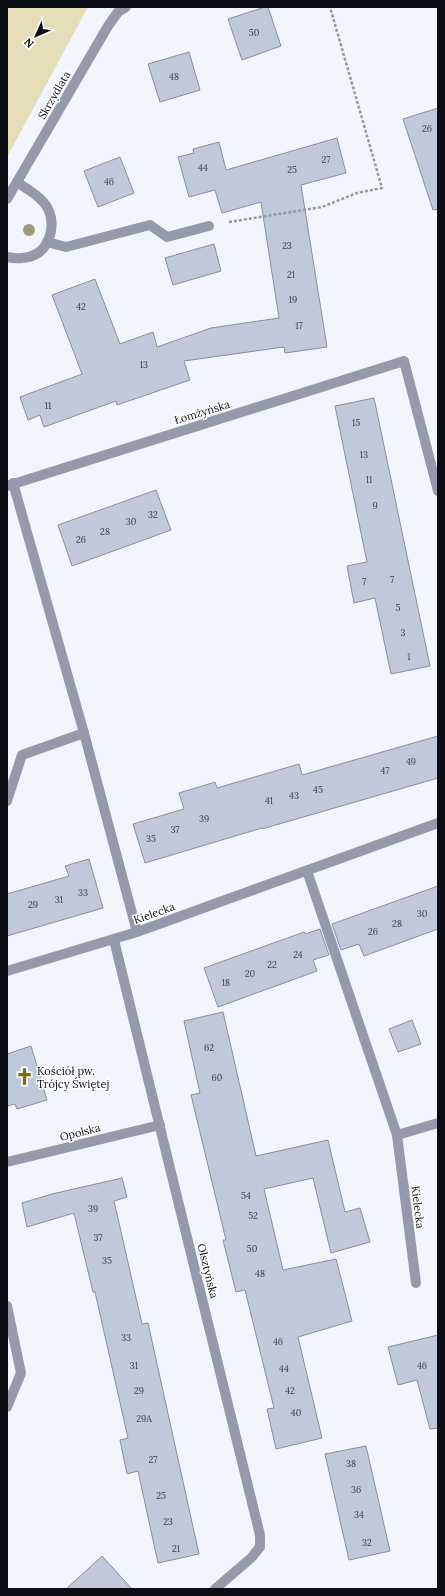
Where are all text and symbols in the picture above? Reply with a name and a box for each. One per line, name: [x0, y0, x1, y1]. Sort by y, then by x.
north arrow: [16, 16, 56, 56]
house number: 50: [249, 27, 260, 38]
text: N: [21, 35, 37, 51]
street label: Skrzydlata: [35, 68, 74, 122]
house number: 48: [169, 71, 179, 82]
house number: 26: [422, 123, 432, 134]
house number: 27: [322, 154, 330, 165]
house number: 44: [198, 162, 208, 173]
house number: 25: [287, 164, 297, 175]
house number: 46: [104, 176, 114, 187]
house number: 23: [282, 240, 292, 251]
house number: 21: [287, 269, 295, 280]
house number: 19: [289, 294, 297, 305]
house number: 42: [76, 301, 86, 312]
house number: 17: [295, 320, 303, 331]
house number: 13: [140, 359, 148, 370]
street label: Łomżyńska: [172, 397, 232, 427]
house number: 11: [45, 400, 51, 411]
house number: 15: [352, 417, 360, 428]
house number: 13: [360, 449, 368, 460]
house number: 11: [366, 474, 372, 485]
house number: 9: [372, 500, 378, 511]
house number: 32: [148, 509, 158, 520]
house number: 30: [126, 516, 137, 527]
house number: 28: [100, 526, 110, 537]
house number: 26: [76, 534, 86, 545]
house number: 7: [390, 574, 394, 585]
house number: 7: [362, 576, 366, 587]
house number: 5: [396, 602, 401, 613]
house number: 3: [400, 627, 406, 638]
house number: 1: [407, 651, 411, 662]
house number: 49: [406, 756, 416, 767]
house number: 47: [380, 765, 390, 776]
house number: 45: [313, 784, 323, 795]
house number: 43: [289, 790, 299, 801]
house number: 41: [265, 795, 273, 806]
house number: 39: [199, 813, 209, 824]
house number: 37: [171, 824, 179, 835]
house number: 35: [146, 833, 156, 844]
house number: 33: [78, 887, 88, 898]
house number: 31: [55, 894, 63, 905]
house number: 29: [28, 899, 38, 910]
street label: Kielecka: [131, 899, 177, 927]
house number: 30: [417, 908, 428, 919]
house number: 28: [392, 918, 402, 929]
house number: 26: [368, 926, 378, 937]
house number: 24: [293, 949, 303, 960]
house number: 22: [267, 959, 277, 970]
house number: 20: [245, 968, 256, 979]
house number: 18: [222, 977, 230, 988]
house number: 62: [204, 1042, 214, 1053]
place label: Kościół pw. Trójcy Świętej: [37, 1064, 110, 1091]
church icon: Kościół pw. Trójcy Świętej: [14, 1067, 34, 1087]
house number: 60: [212, 1072, 223, 1083]
street label: Opolska: [58, 1120, 102, 1144]
street label: Kielecka: [408, 1185, 428, 1229]
house number: 54: [241, 1190, 251, 1201]
house number: 39: [88, 1203, 98, 1214]
house number: 52: [248, 1210, 258, 1221]
house number: 37: [94, 1232, 102, 1243]
street label: Olsztyńska: [194, 1242, 222, 1300]
house number: 50: [247, 1243, 258, 1254]
house number: 35: [102, 1255, 112, 1266]
house number: 48: [255, 1268, 265, 1279]
house number: 33: [121, 1332, 131, 1343]
house number: 46: [273, 1336, 283, 1347]
house number: 31: [130, 1360, 138, 1371]
house number: 46: [417, 1360, 427, 1371]
house number: 44: [279, 1363, 289, 1374]
house number: 29: [134, 1385, 144, 1396]
house number: 42: [285, 1385, 295, 1396]
house number: 40: [291, 1407, 302, 1418]
house number: 29A: [136, 1413, 152, 1424]
house number: 27: [149, 1454, 157, 1465]
house number: 38: [346, 1458, 356, 1469]
house number: 36: [351, 1484, 361, 1495]
house number: 25: [156, 1490, 166, 1501]
house number: 34: [354, 1509, 364, 1520]
house number: 23: [163, 1516, 173, 1527]
house number: 32: [362, 1537, 372, 1548]
house number: 21: [172, 1543, 180, 1554]

